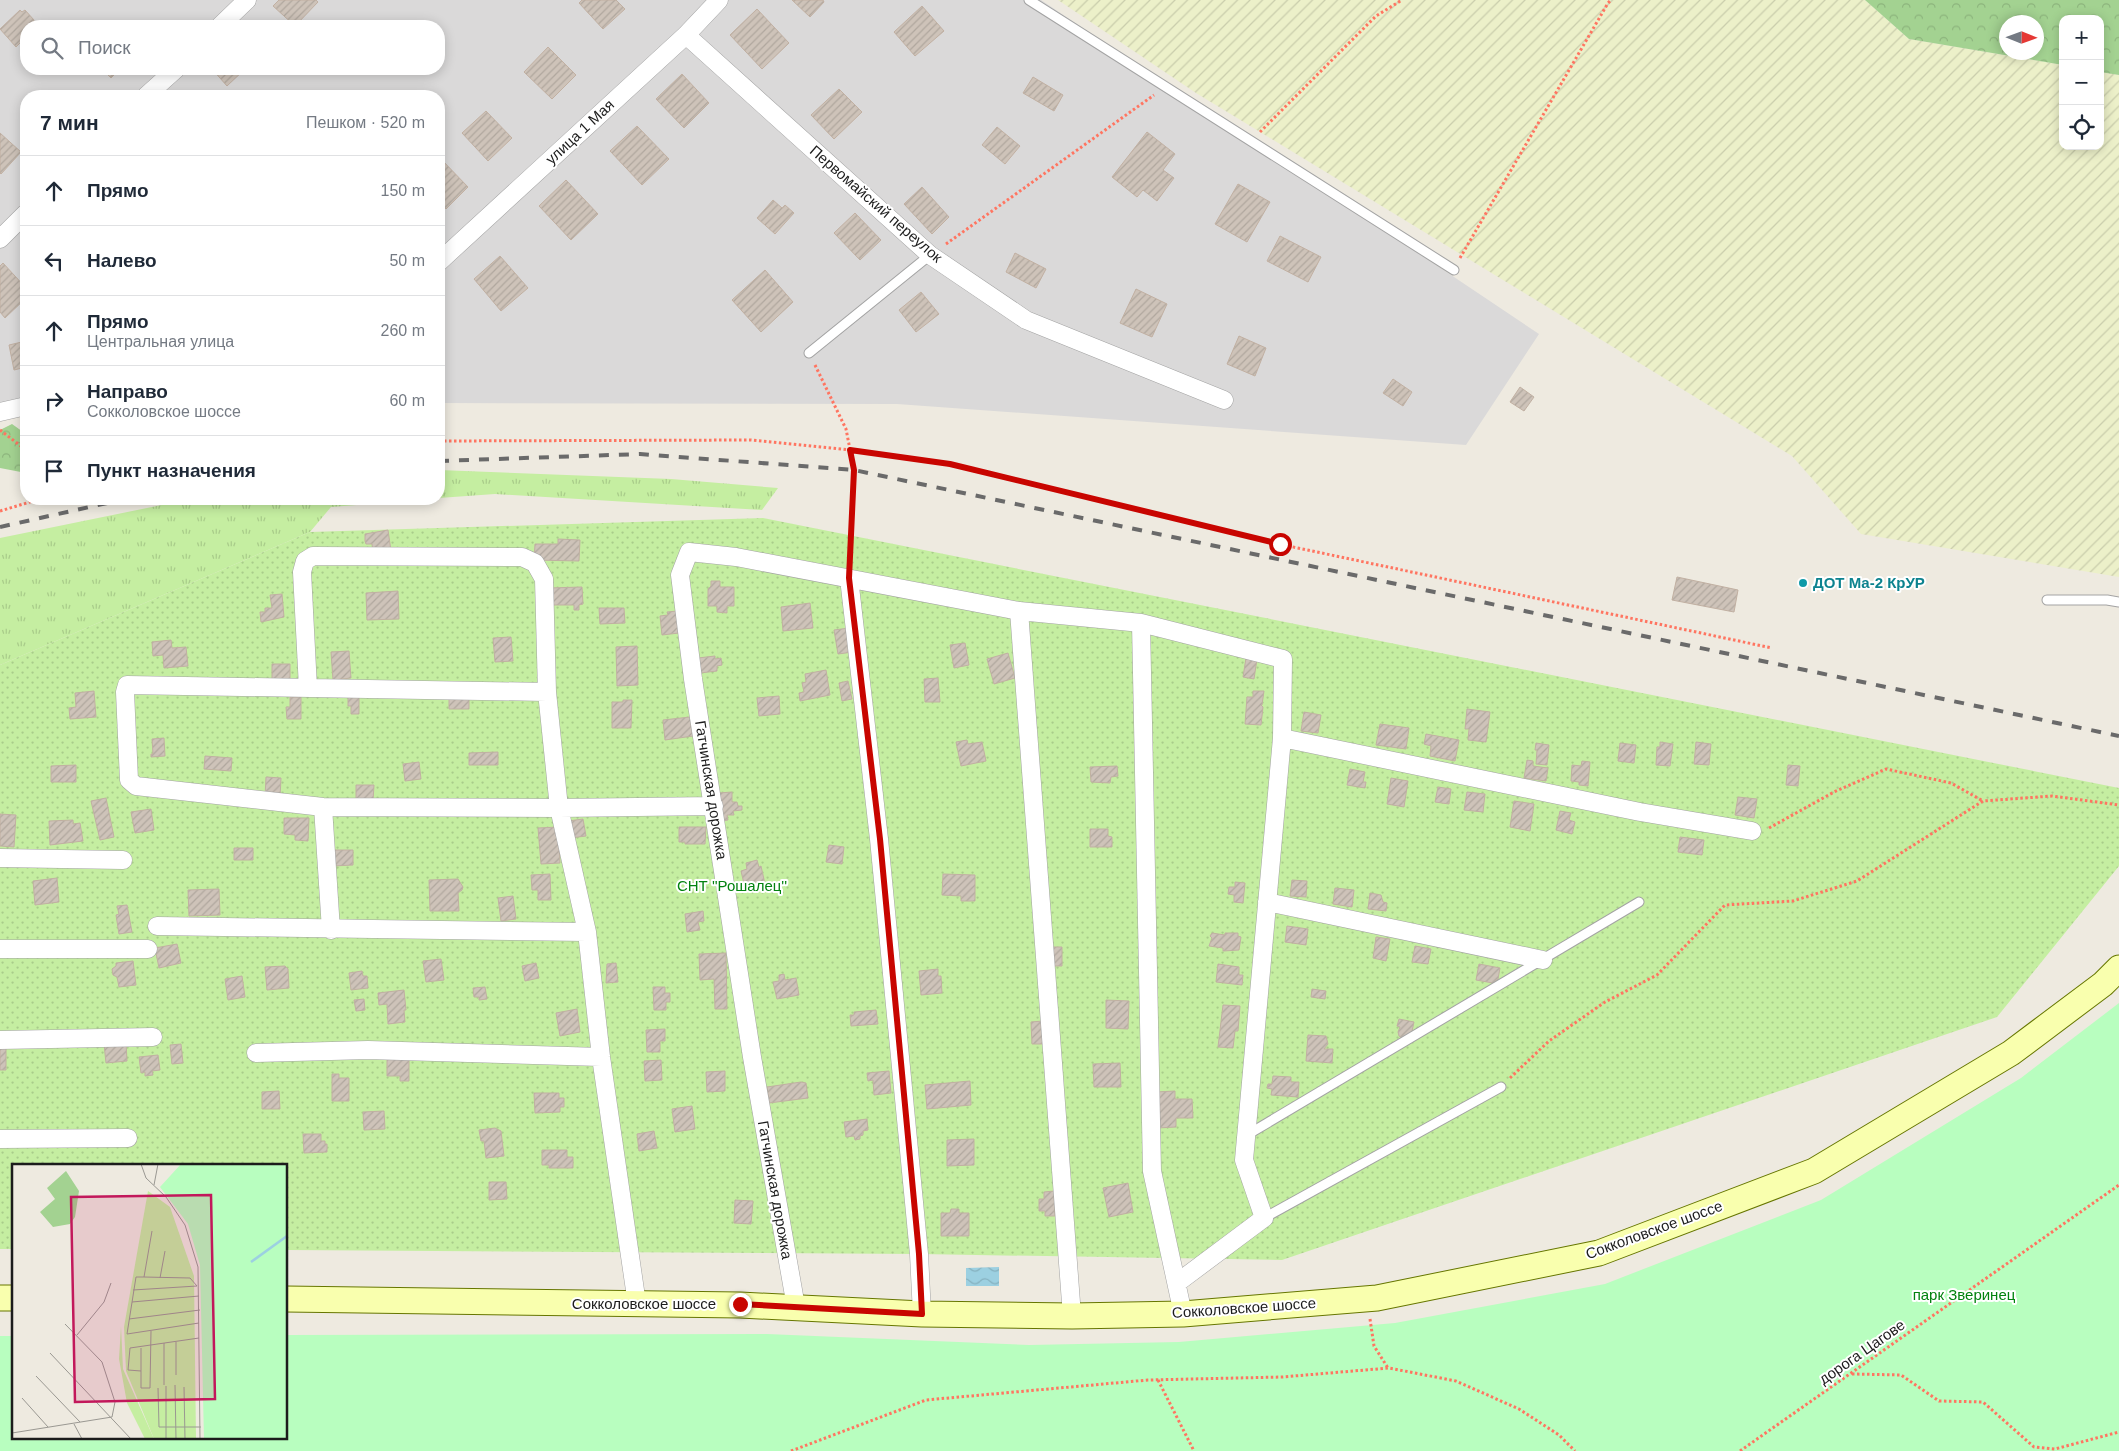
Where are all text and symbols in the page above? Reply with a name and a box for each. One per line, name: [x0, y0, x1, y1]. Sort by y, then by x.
north arrow: [1999, 15, 2044, 60]
map controls: [2059, 15, 2104, 150]
button: +: [2059, 15, 2104, 60]
search box: [20, 20, 445, 75]
icon: search: [38, 34, 66, 62]
text: Поиск: [78, 37, 131, 58]
button: −: [2059, 60, 2104, 105]
street label: улица 1 Мая: [542, 96, 617, 168]
button: locate: [2059, 105, 2104, 150]
text: 7 мин: [40, 111, 99, 134]
text: Пешком · 520 m: [306, 114, 425, 131]
street label: Первомайский переулок: [807, 142, 946, 266]
icon: ahead: [40, 177, 68, 205]
text: Прямо: [87, 180, 149, 201]
text: 150 m: [381, 182, 425, 199]
icon: left: [40, 247, 68, 275]
text: Налево: [87, 250, 157, 271]
text: 50 m: [389, 252, 425, 269]
text: Прямо: [87, 311, 149, 332]
icon: ahead: [40, 317, 68, 345]
text: 260 m: [381, 322, 425, 339]
text: Центральная улица: [87, 333, 234, 350]
text: Направо: [87, 381, 168, 402]
icon: right: [40, 387, 68, 415]
text: 60 m: [389, 392, 425, 409]
text: Сокколовское шоссе: [87, 403, 241, 420]
icon: arrive: [40, 457, 68, 485]
text: Пункт назначения: [87, 460, 256, 481]
route start: [1269, 533, 1292, 556]
place label: ДОТ Ма-2 КрУР: [1813, 574, 1925, 591]
marker: ДОТ Ма-2 КрУР: [1797, 577, 1809, 589]
street label: Гатчинская дорожка: [692, 719, 731, 861]
park label: СНТ ''Рошалец'': [677, 877, 787, 894]
street label: Гатчинская дорожка: [755, 1119, 796, 1261]
inset map: [12, 1164, 288, 1438]
street label: Сокколовское шоссе: [1583, 1197, 1725, 1262]
park label: парк Зверинец: [1913, 1286, 2016, 1303]
route end: [729, 1293, 752, 1316]
street label: Сокколовское шоссе: [1171, 1294, 1317, 1321]
street label: Сокколовское шоссе: [572, 1295, 716, 1312]
street label: дорога Цагове: [1816, 1316, 1908, 1387]

